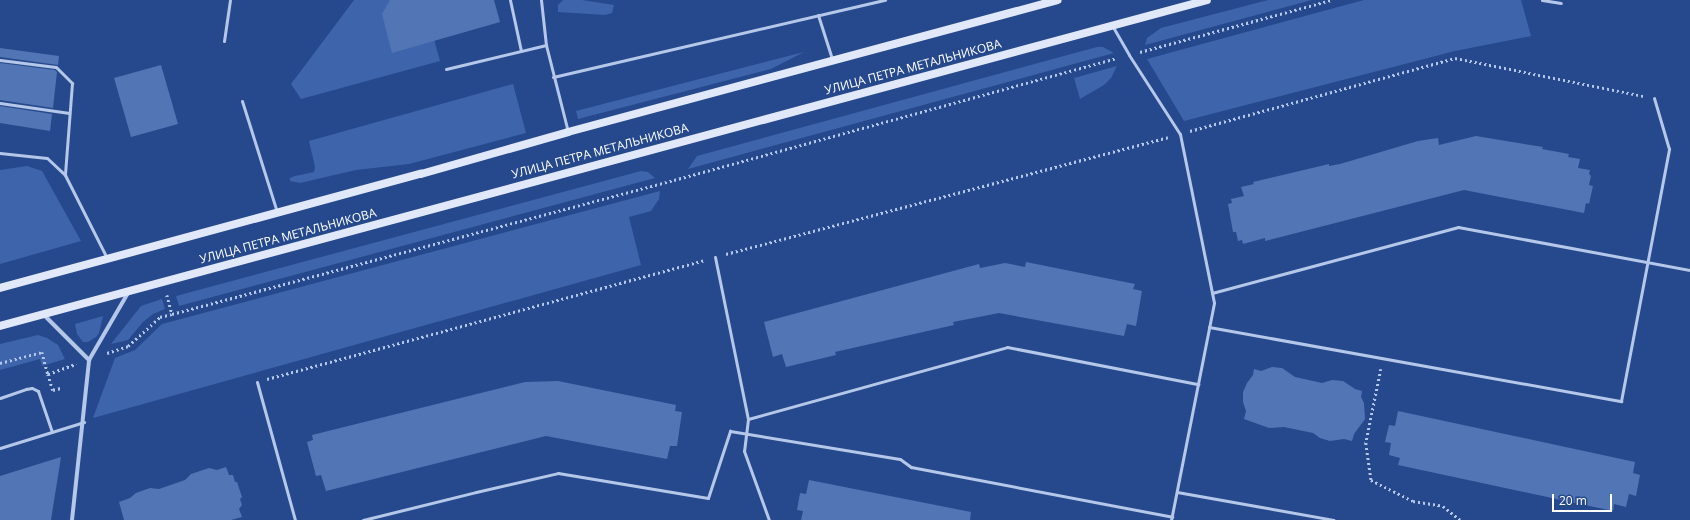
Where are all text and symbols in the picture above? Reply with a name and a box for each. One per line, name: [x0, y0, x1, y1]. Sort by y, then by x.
street label: УЛИЦА ПЕТРА МЕТАЛЬНИКОВА: [823, 36, 1003, 98]
street label: УЛИЦА ПЕТРА МЕТАЛЬНИКОВА: [510, 120, 690, 182]
street label: УЛИЦА ПЕТРА МЕТАЛЬНИКОВА: [198, 205, 378, 267]
scale bar: [1554, 486, 1614, 512]
text: 20 m: [1559, 492, 1587, 509]

